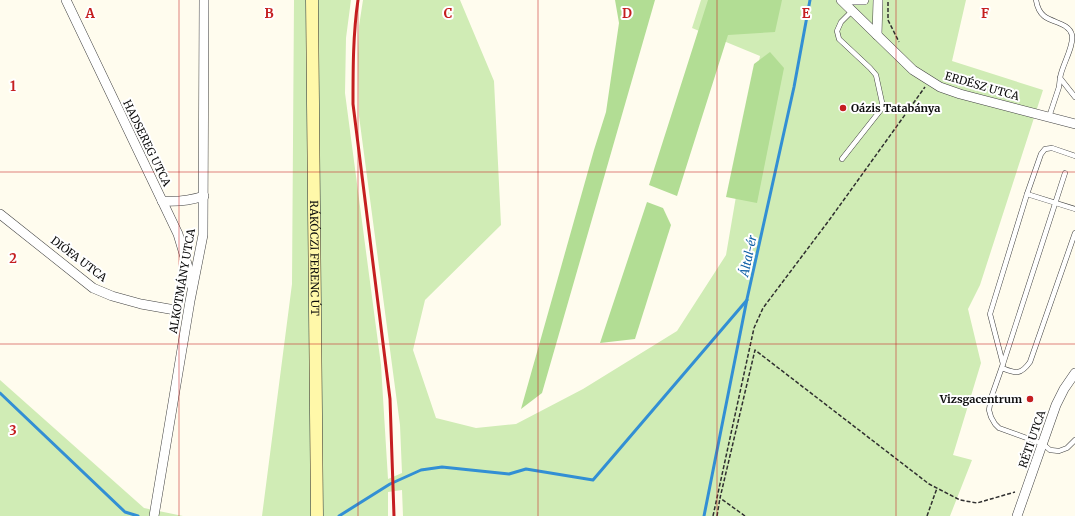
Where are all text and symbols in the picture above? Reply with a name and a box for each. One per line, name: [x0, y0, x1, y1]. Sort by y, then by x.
text: A: [84, 5, 95, 22]
text: B: [264, 5, 274, 22]
text: C: [444, 5, 453, 22]
text: D: [622, 5, 632, 22]
text: E: [802, 5, 811, 22]
text: F: [981, 5, 989, 22]
street label: ERDÉSZ UTCA: [943, 69, 1021, 103]
text: 1: [10, 78, 16, 95]
street label: HADSEREG UTCA: [120, 97, 174, 189]
place label: Oázis Tatabánya: [851, 101, 940, 115]
marker: Oázis Tatabánya: [838, 103, 848, 113]
street label: RÁKÓCZI FERENC ÚT: [307, 200, 322, 316]
street label: ALKOTMÁNY UTCA: [166, 227, 198, 336]
street label: DIÓFA UTCA: [48, 233, 110, 285]
water label: Által-ér: [736, 233, 760, 279]
text: 2: [9, 250, 17, 267]
place label: Vizsgacentrum: [939, 392, 1022, 406]
marker: Vizsgacentrum: [1025, 394, 1035, 404]
street label: RÉTI UTCA: [1016, 408, 1048, 470]
text: 3: [9, 422, 17, 439]

